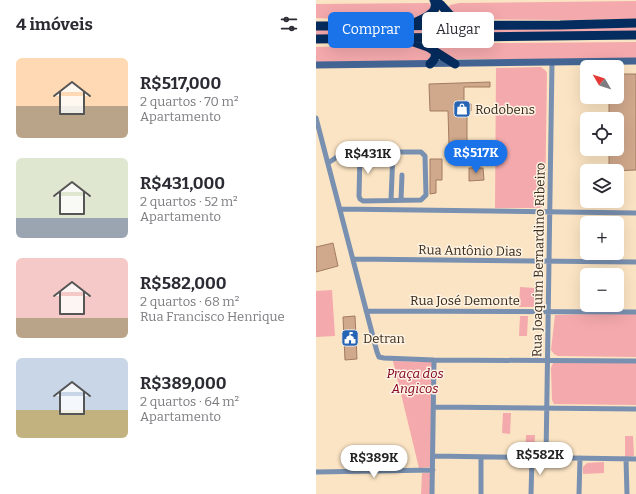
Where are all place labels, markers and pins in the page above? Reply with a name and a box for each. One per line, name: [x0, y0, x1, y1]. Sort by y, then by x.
shop icon: Rodobens: [452, 99, 472, 119]
place label: Rodobens: [475, 102, 535, 117]
pin: R$517K: [443, 140, 509, 174]
pin: R$431K: [335, 141, 401, 175]
public building icon: Detran: [340, 328, 360, 348]
place label: Detran: [363, 331, 406, 346]
pin: R$582K: [507, 442, 573, 476]
pin: R$389K: [341, 445, 407, 479]

